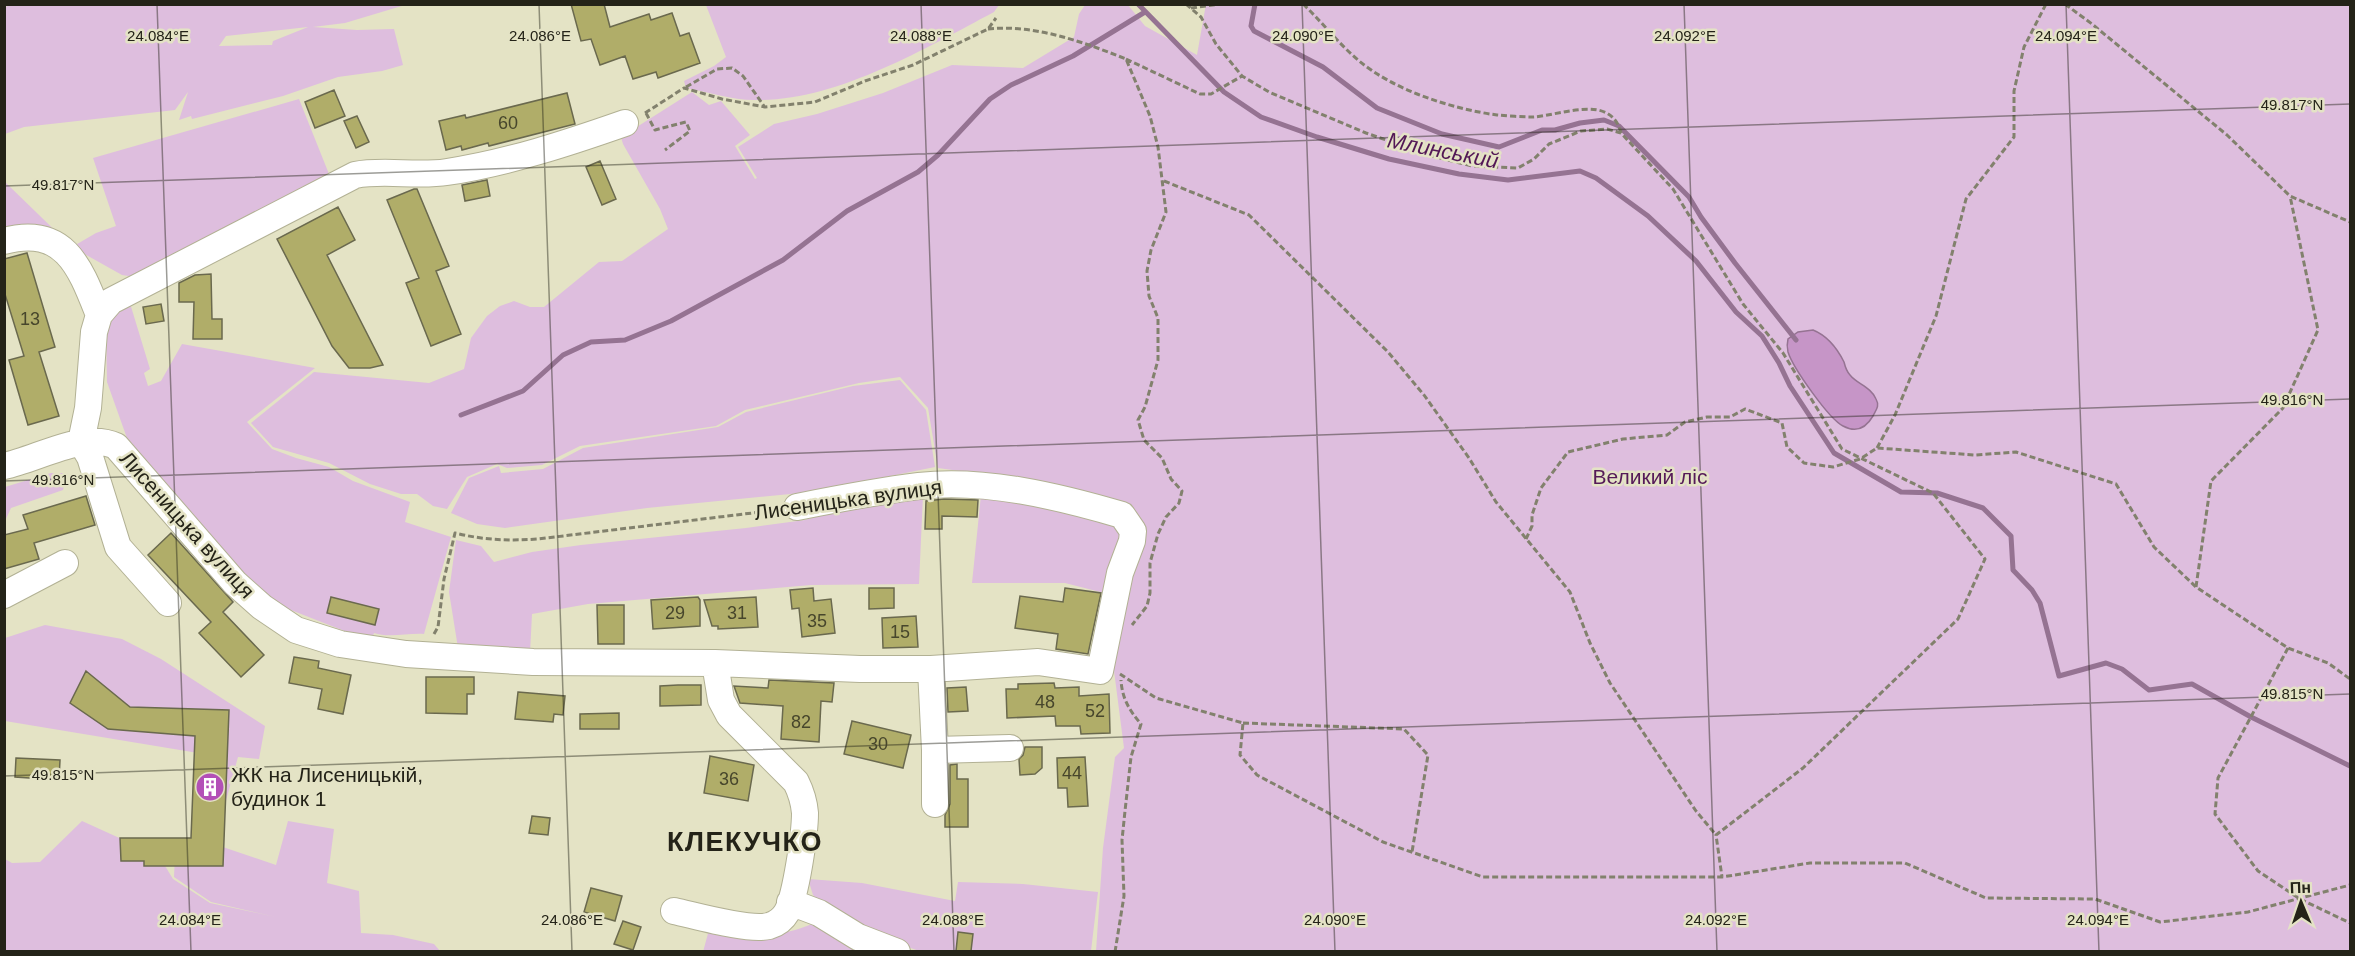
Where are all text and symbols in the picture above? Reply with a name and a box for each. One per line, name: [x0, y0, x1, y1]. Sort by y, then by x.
text: 24.084°E: [127, 27, 189, 44]
text: 24.086°E: [509, 27, 571, 44]
text: 24.088°E: [890, 27, 952, 44]
text: 24.090°E: [1272, 27, 1334, 44]
text: 24.092°E: [1654, 27, 1716, 44]
text: 24.094°E: [2035, 27, 2097, 44]
text: 49.817°N: [2261, 96, 2323, 113]
house number: 60: [498, 113, 518, 133]
water label: Млинський: [1385, 127, 1501, 173]
text: 49.817°N: [32, 176, 94, 193]
house number: 13: [20, 309, 40, 329]
text: 49.816°N: [2261, 391, 2323, 408]
street label: Лисеницька вулиця: [115, 447, 259, 603]
park label: Великий ліс: [1593, 465, 1707, 488]
text: 49.816°N: [32, 471, 94, 488]
street label: Лисеницька вулиця: [753, 475, 943, 524]
house number: 29: [665, 603, 685, 623]
house number: 31: [727, 603, 747, 623]
house number: 35: [807, 611, 827, 631]
house number: 15: [890, 622, 910, 642]
text: 49.815°N: [2261, 685, 2323, 702]
house number: 48: [1035, 692, 1055, 712]
house number: 52: [1085, 701, 1105, 721]
house number: 82: [791, 712, 811, 732]
house number: 30: [868, 734, 888, 754]
place label: ЖК на Лисеницькій, будинок 1: [231, 763, 423, 810]
house number: 44: [1062, 763, 1082, 783]
text: 49.815°N: [32, 766, 94, 783]
house number: 36: [719, 769, 739, 789]
building icon: ЖК на Лисеницькій, будинок 1: [194, 771, 226, 803]
district label: КЛЕКУЧКО: [667, 827, 823, 857]
north arrow: [2271, 872, 2331, 932]
text: Пн: [2290, 879, 2311, 896]
text: 24.084°E: [159, 911, 221, 928]
text: 24.086°E: [541, 911, 603, 928]
text: 24.088°E: [922, 911, 984, 928]
text: 24.090°E: [1304, 911, 1366, 928]
text: 24.092°E: [1685, 911, 1747, 928]
text: 24.094°E: [2067, 911, 2129, 928]

